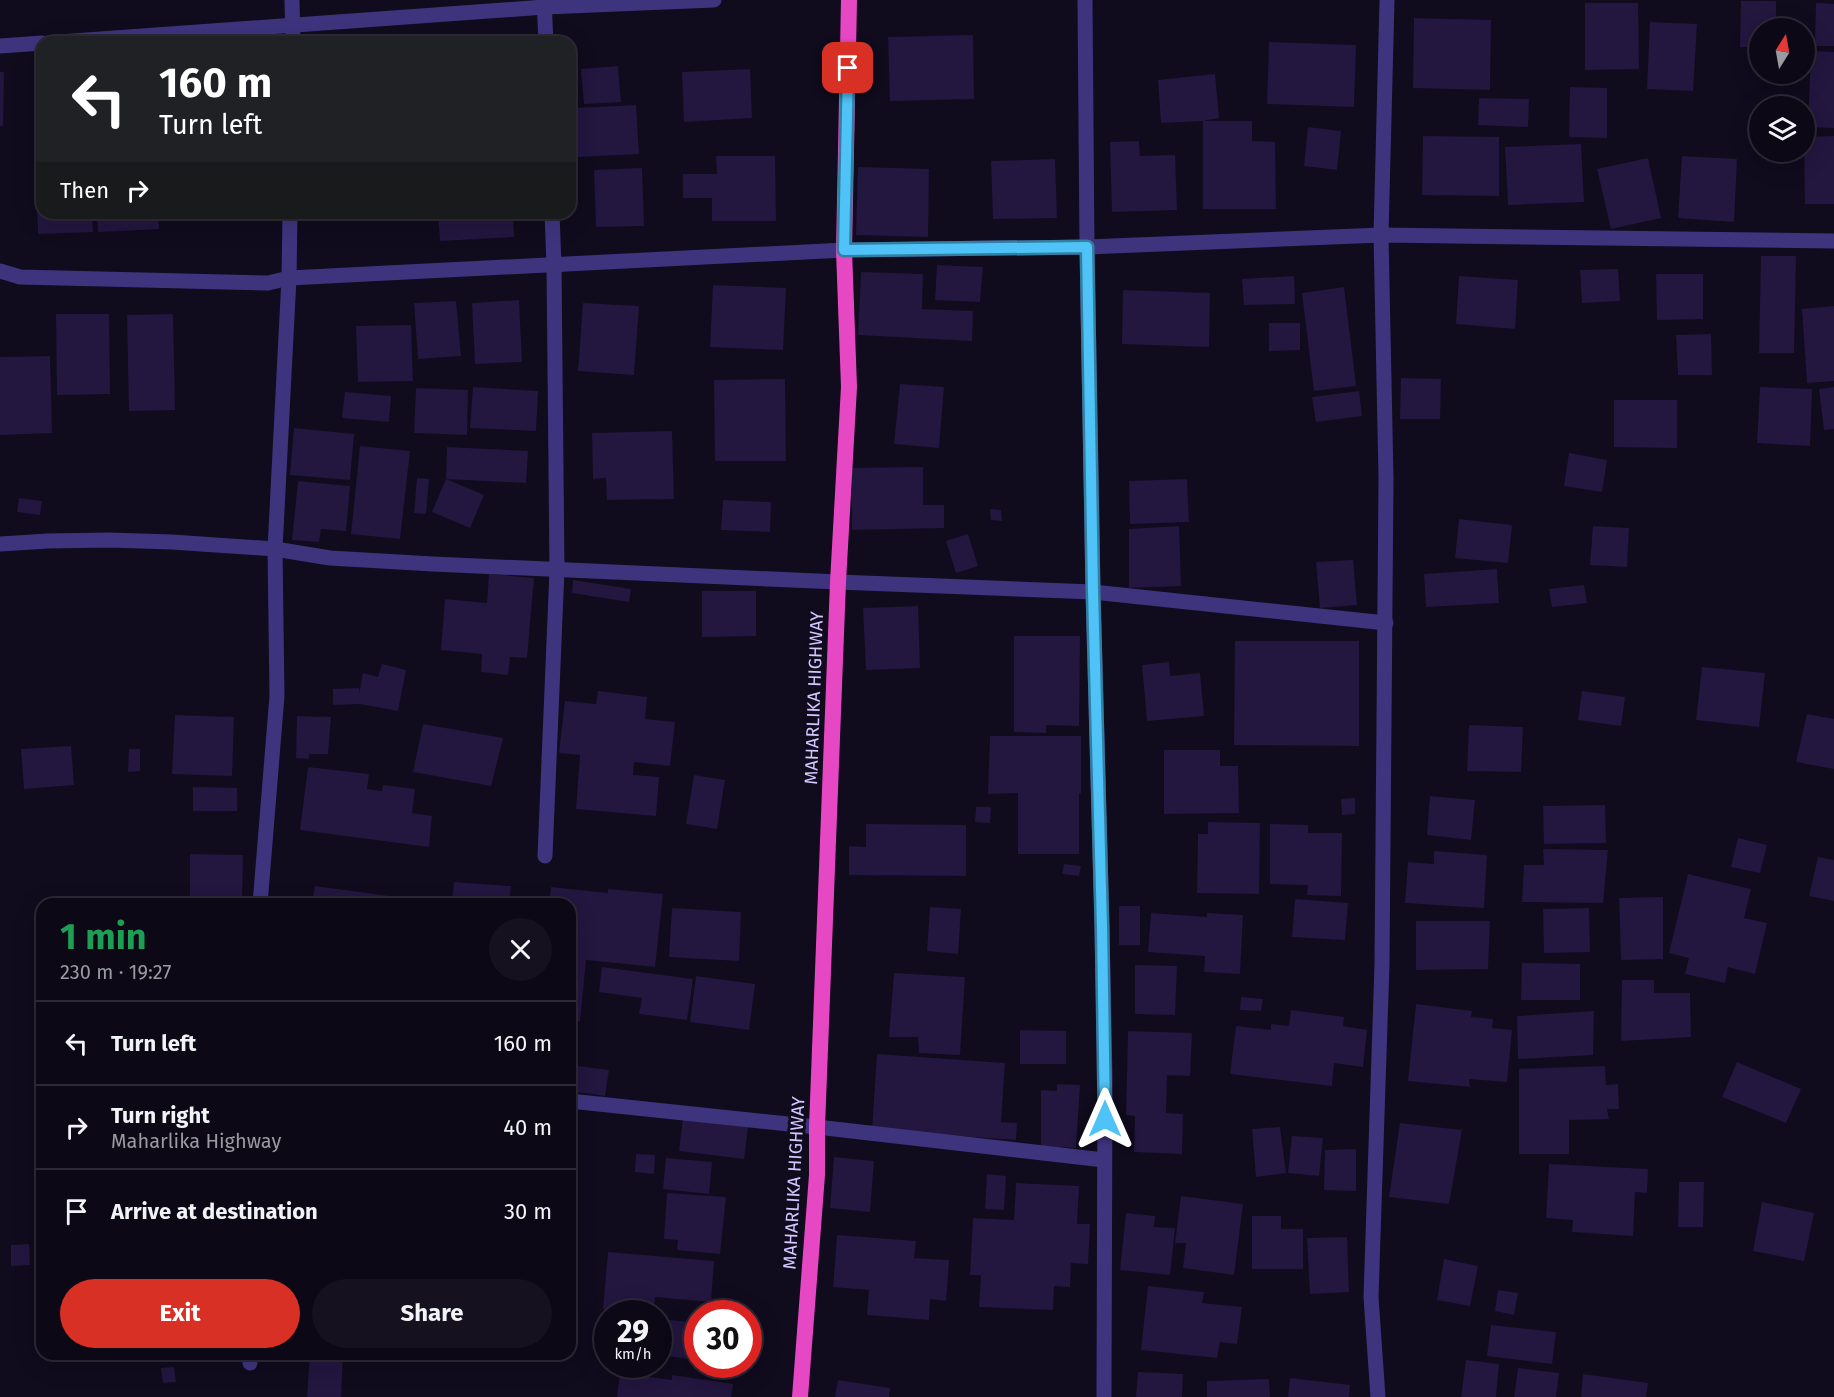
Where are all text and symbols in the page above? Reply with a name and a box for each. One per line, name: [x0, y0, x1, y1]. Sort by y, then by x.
north arrow: [1749, 18, 1815, 84]
map controls: [1749, 18, 1815, 162]
pin: [822, 42, 873, 93]
icon: arrive: [831, 51, 864, 84]
text: 160 m: [159, 58, 272, 108]
icon: left: [60, 60, 138, 138]
button: layers: [1749, 96, 1815, 162]
text: Turn left: [159, 109, 262, 141]
icon: right: [121, 174, 154, 207]
text: Then: [60, 177, 109, 204]
street label: MAHARLIKA HIGHWAY: [800, 611, 828, 785]
text: 1 min: [60, 915, 147, 959]
button: close: [489, 918, 552, 981]
text: 230 m · 19:27: [60, 960, 171, 984]
icon: left: [60, 1027, 93, 1060]
text: Turn left: [111, 1030, 196, 1057]
text: 160 m: [494, 1030, 552, 1057]
position arrow: [1073, 1087, 1137, 1151]
street label: MAHARLIKA HIGHWAY: [778, 1096, 810, 1270]
text: Turn right: [111, 1102, 210, 1129]
icon: right: [60, 1111, 93, 1144]
text: 40 m: [503, 1114, 552, 1141]
text: Maharlika Highway: [111, 1129, 281, 1153]
icon: arrive: [60, 1195, 93, 1228]
text: Arrive at destination: [111, 1198, 318, 1225]
text: 30 m: [504, 1198, 552, 1225]
button: Exit: [60, 1279, 300, 1348]
button: Share: [312, 1279, 552, 1348]
speed limit sign: 30: [684, 1300, 762, 1378]
text: 29: [617, 1314, 649, 1350]
text: km/h: [614, 1345, 652, 1363]

